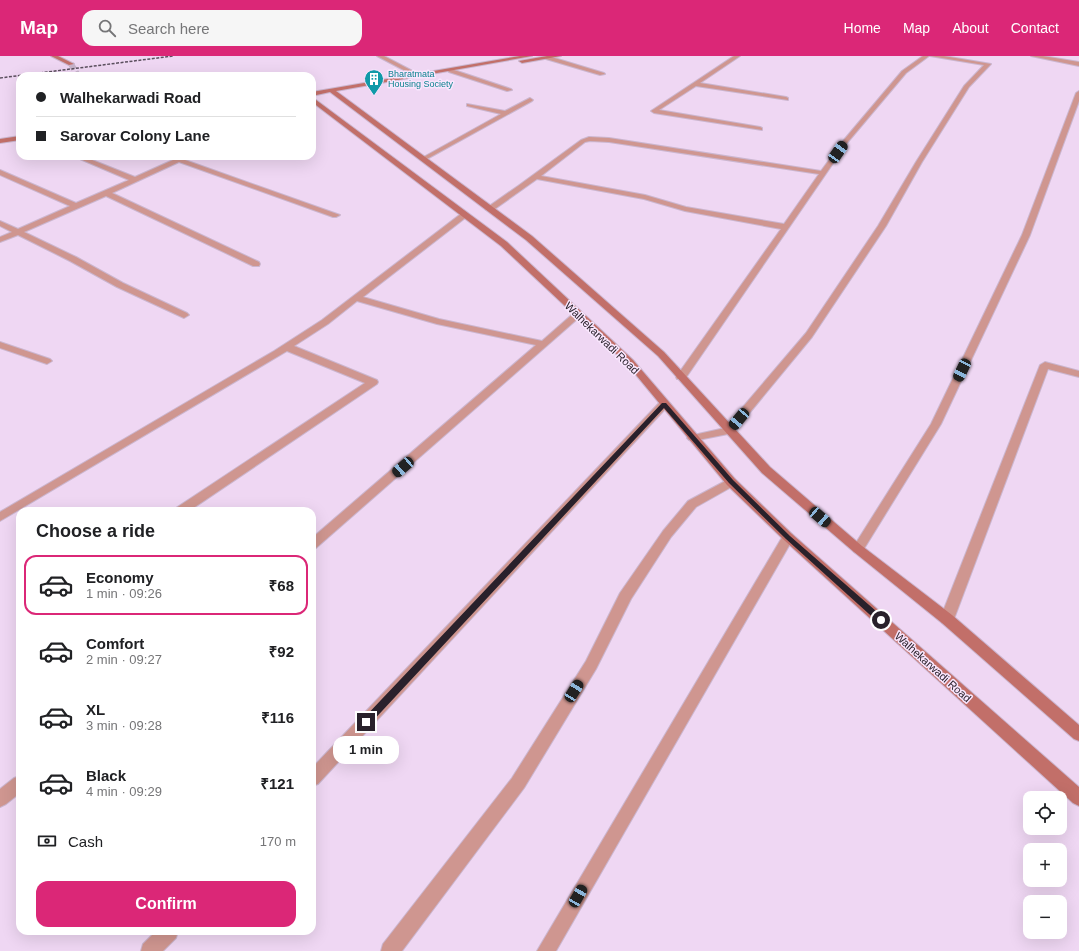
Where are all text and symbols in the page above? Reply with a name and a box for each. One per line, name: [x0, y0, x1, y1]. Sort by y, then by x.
search box: [82, 10, 362, 46]
text: Map: [20, 17, 58, 38]
icon: search: [96, 17, 118, 39]
text: Search here: [128, 20, 210, 37]
text: Home: [844, 20, 881, 36]
text: Map: [903, 20, 930, 36]
text: About: [952, 20, 989, 36]
text: Contact: [1011, 20, 1059, 36]
building icon: Bharatmata Housing Society: [363, 68, 385, 96]
place label: Bharatmata Housing Society: [388, 69, 454, 89]
text: Walhekarwadi Road: [60, 89, 201, 106]
text: Sarovar Colony Lane: [60, 127, 210, 144]
car: [826, 139, 850, 165]
street label: Walhekarwadi Road: [563, 300, 641, 376]
car: [951, 357, 973, 383]
car: [727, 406, 751, 432]
car: [390, 455, 416, 479]
car: [807, 505, 833, 529]
text: Choose a ride: [36, 521, 155, 541]
icon: car: [38, 567, 74, 603]
text: Economy: [86, 569, 154, 586]
text: ₹68: [269, 577, 294, 594]
text: 1 min · 09:26: [86, 586, 162, 601]
route start: [872, 611, 890, 629]
street label: Walhekarwadi Road: [893, 630, 973, 704]
icon: car: [38, 633, 74, 669]
text: Comfort: [86, 635, 144, 652]
text: ₹92: [269, 643, 294, 660]
text: 2 min · 09:27: [86, 652, 162, 667]
car: [563, 678, 585, 704]
icon: car: [38, 699, 74, 735]
text: XL: [86, 701, 105, 718]
text: ₹116: [261, 709, 294, 726]
route end: [357, 713, 375, 731]
text: 3 min · 09:28: [86, 718, 162, 733]
callout: 1 min: [333, 736, 399, 764]
text: 1 min: [349, 742, 383, 757]
icon: car: [38, 765, 74, 801]
text: Black: [86, 767, 126, 784]
text: ₹121: [260, 775, 294, 792]
text: 4 min · 09:29: [86, 784, 162, 799]
map controls: [1023, 791, 1067, 939]
button: locate: [1023, 791, 1067, 835]
icon: cash: [36, 830, 58, 852]
text: Cash: [68, 833, 103, 850]
text: 170 m: [260, 834, 296, 849]
button: +: [1023, 843, 1067, 887]
button: Confirm: [36, 881, 296, 927]
car: [567, 883, 589, 909]
button: −: [1023, 895, 1067, 939]

